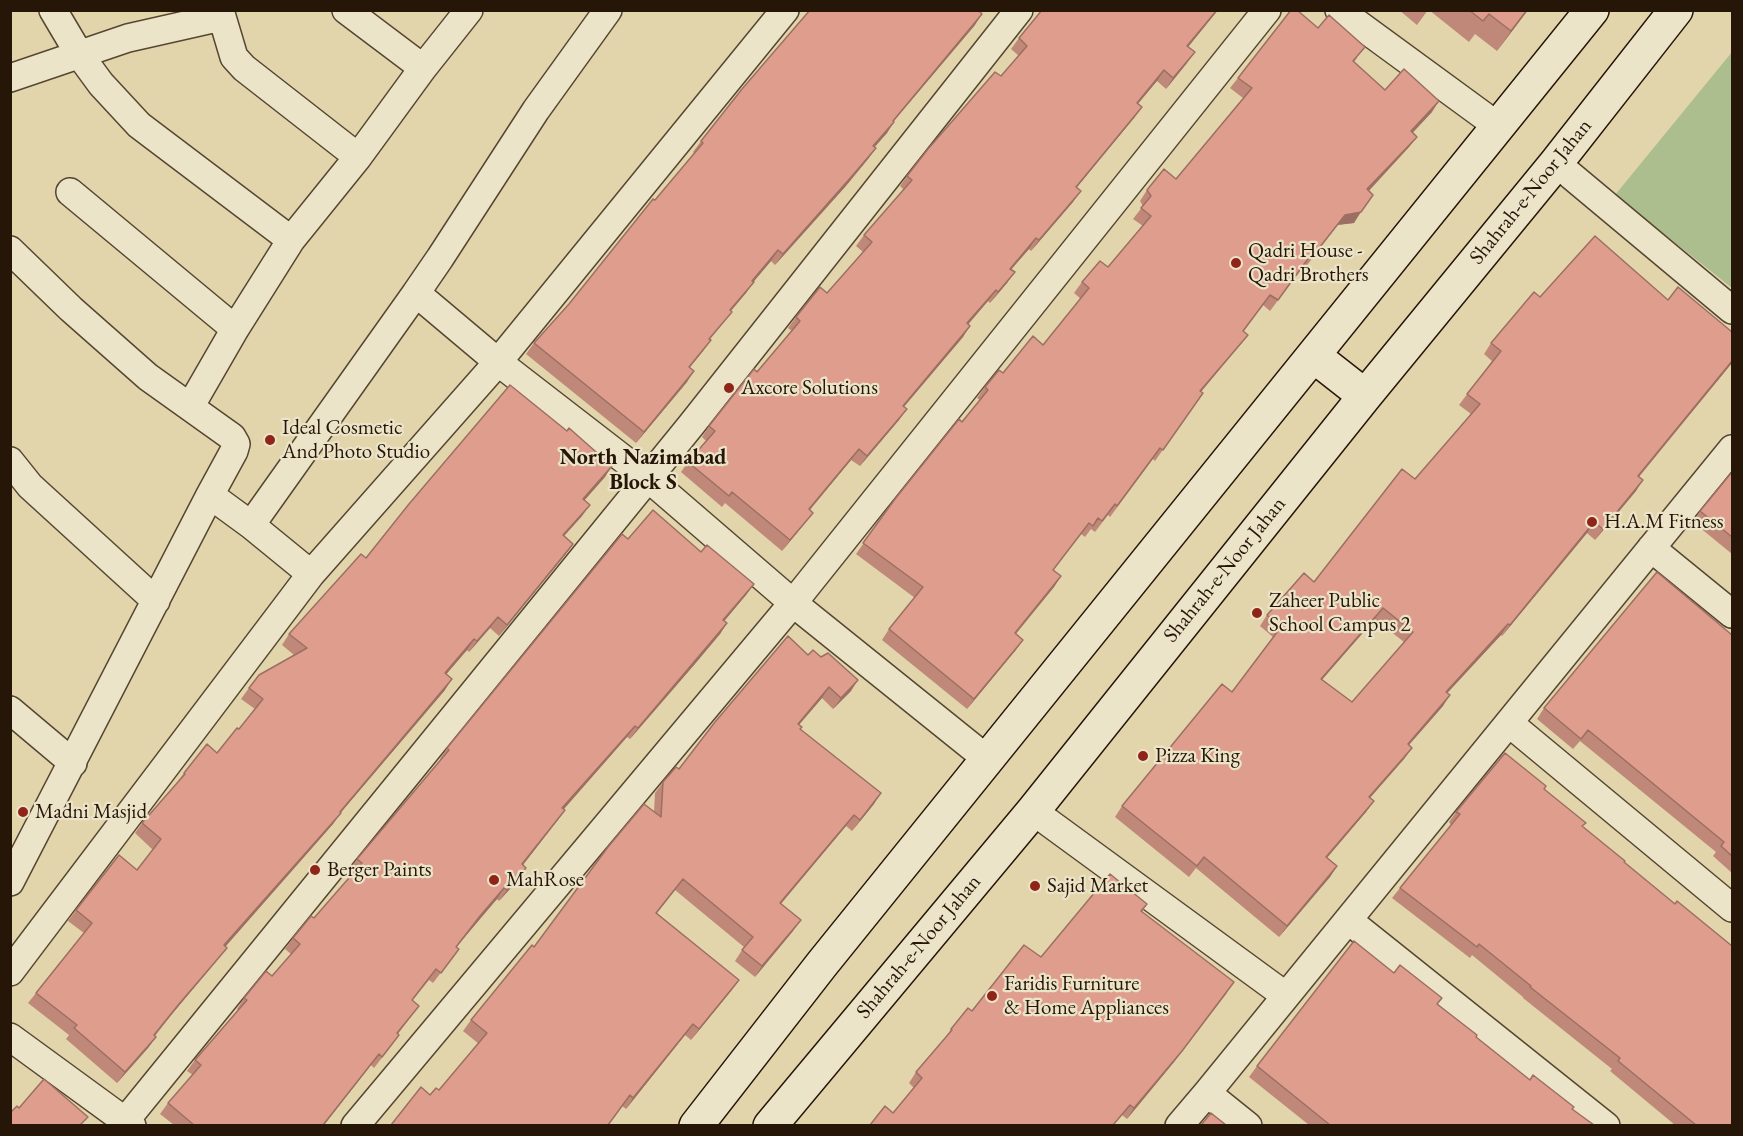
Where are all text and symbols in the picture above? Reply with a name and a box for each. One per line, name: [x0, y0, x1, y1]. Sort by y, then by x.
street label: Shahrah-e-Noor Jahan: [1465, 114, 1597, 270]
place label: Qadri House - Qadri Brothers: [1248, 238, 1369, 288]
marker: Qadri House - Qadri Brothers: [1229, 256, 1243, 270]
place label: Axcore Solutions: [741, 375, 878, 401]
marker: Axcore Solutions: [722, 381, 736, 395]
place label: Ideal Cosmetic And Photo Studio: [282, 415, 430, 465]
marker: Ideal Cosmetic And Photo Studio: [263, 433, 277, 447]
district label: North Nazimabad Block S: [560, 445, 726, 496]
street label: Shahrah-e-Noor Jahan: [1159, 492, 1291, 648]
place label: H.A.M Fitness: [1604, 509, 1724, 535]
marker: H.A.M Fitness: [1585, 515, 1599, 529]
place label: Zaheer Public School Campus 2: [1269, 588, 1410, 638]
marker: Zaheer Public School Campus 2: [1250, 606, 1264, 620]
place label: Pizza King: [1155, 743, 1240, 769]
marker: Pizza King: [1136, 749, 1150, 763]
place label: Madni Masjid: [35, 799, 147, 825]
marker: Madni Masjid: [16, 805, 30, 819]
place label: Berger Paints: [327, 857, 432, 883]
marker: Berger Paints: [308, 863, 322, 877]
place label: MahRose: [506, 867, 584, 893]
street label: Shahrah-e-Noor Jahan: [851, 870, 987, 1024]
marker: MahRose: [487, 873, 501, 887]
place label: Sajid Market: [1047, 873, 1148, 899]
marker: Sajid Market: [1028, 879, 1042, 893]
place label: Faridis Furniture & Home Appliances: [1004, 971, 1169, 1021]
marker: Faridis Furniture & Home Appliances: [985, 989, 999, 1003]

